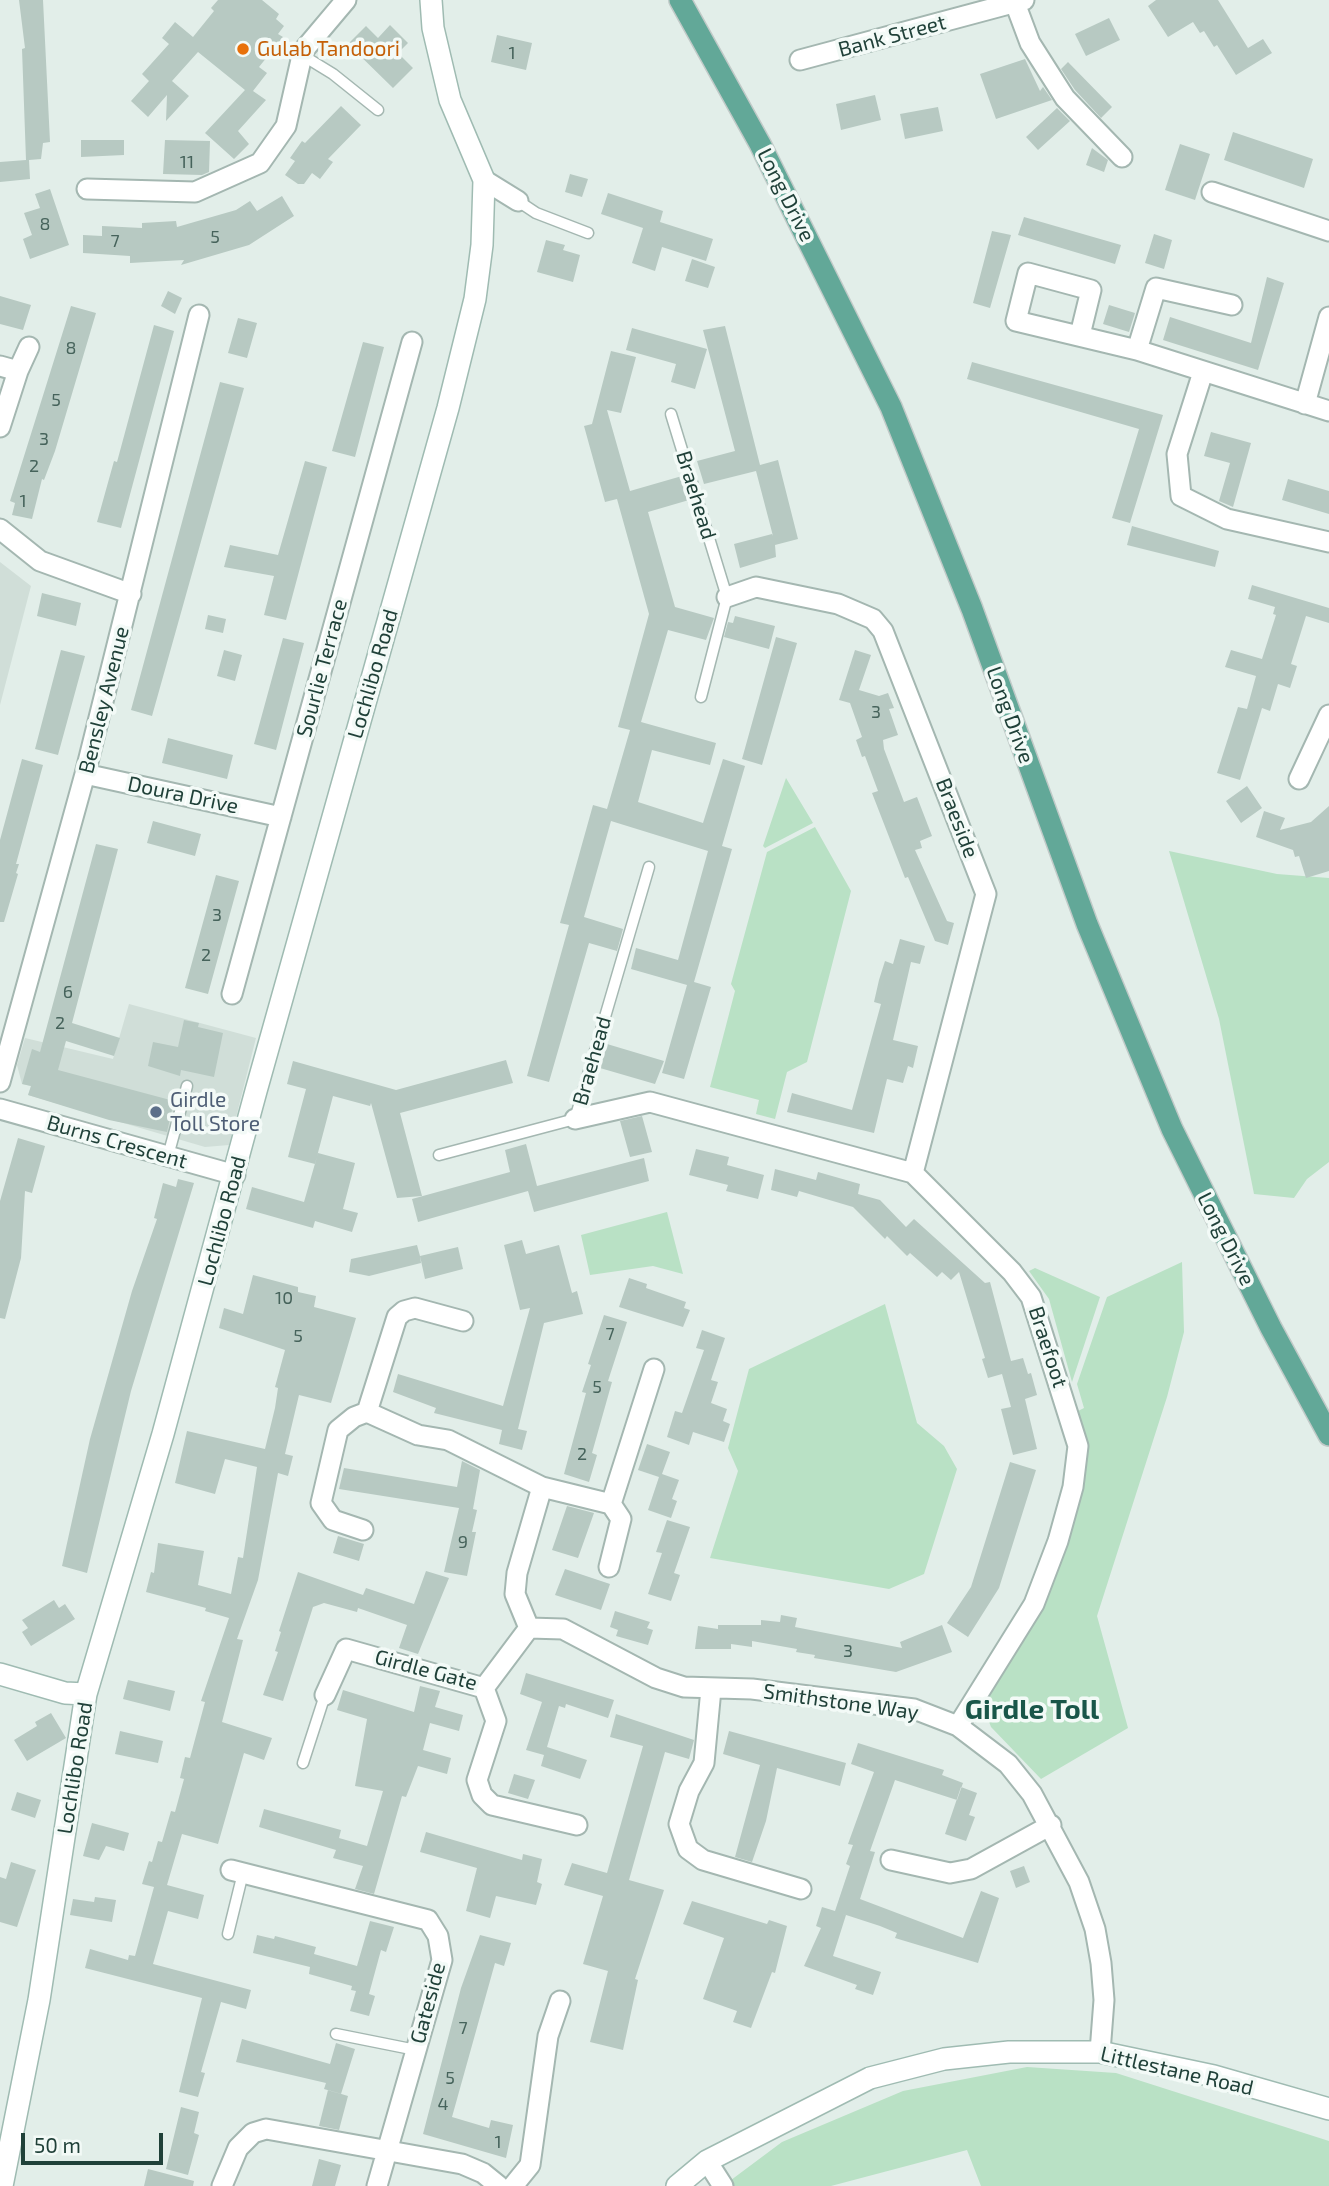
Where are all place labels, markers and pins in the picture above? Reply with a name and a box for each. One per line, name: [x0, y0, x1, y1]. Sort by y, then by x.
place label: Gulab Tandoori: [257, 36, 400, 62]
marker: Gulab Tandoori: [235, 41, 251, 57]
place label: Girdle Toll Store: [170, 1087, 260, 1137]
marker: Girdle Toll Store: [148, 1104, 164, 1120]

